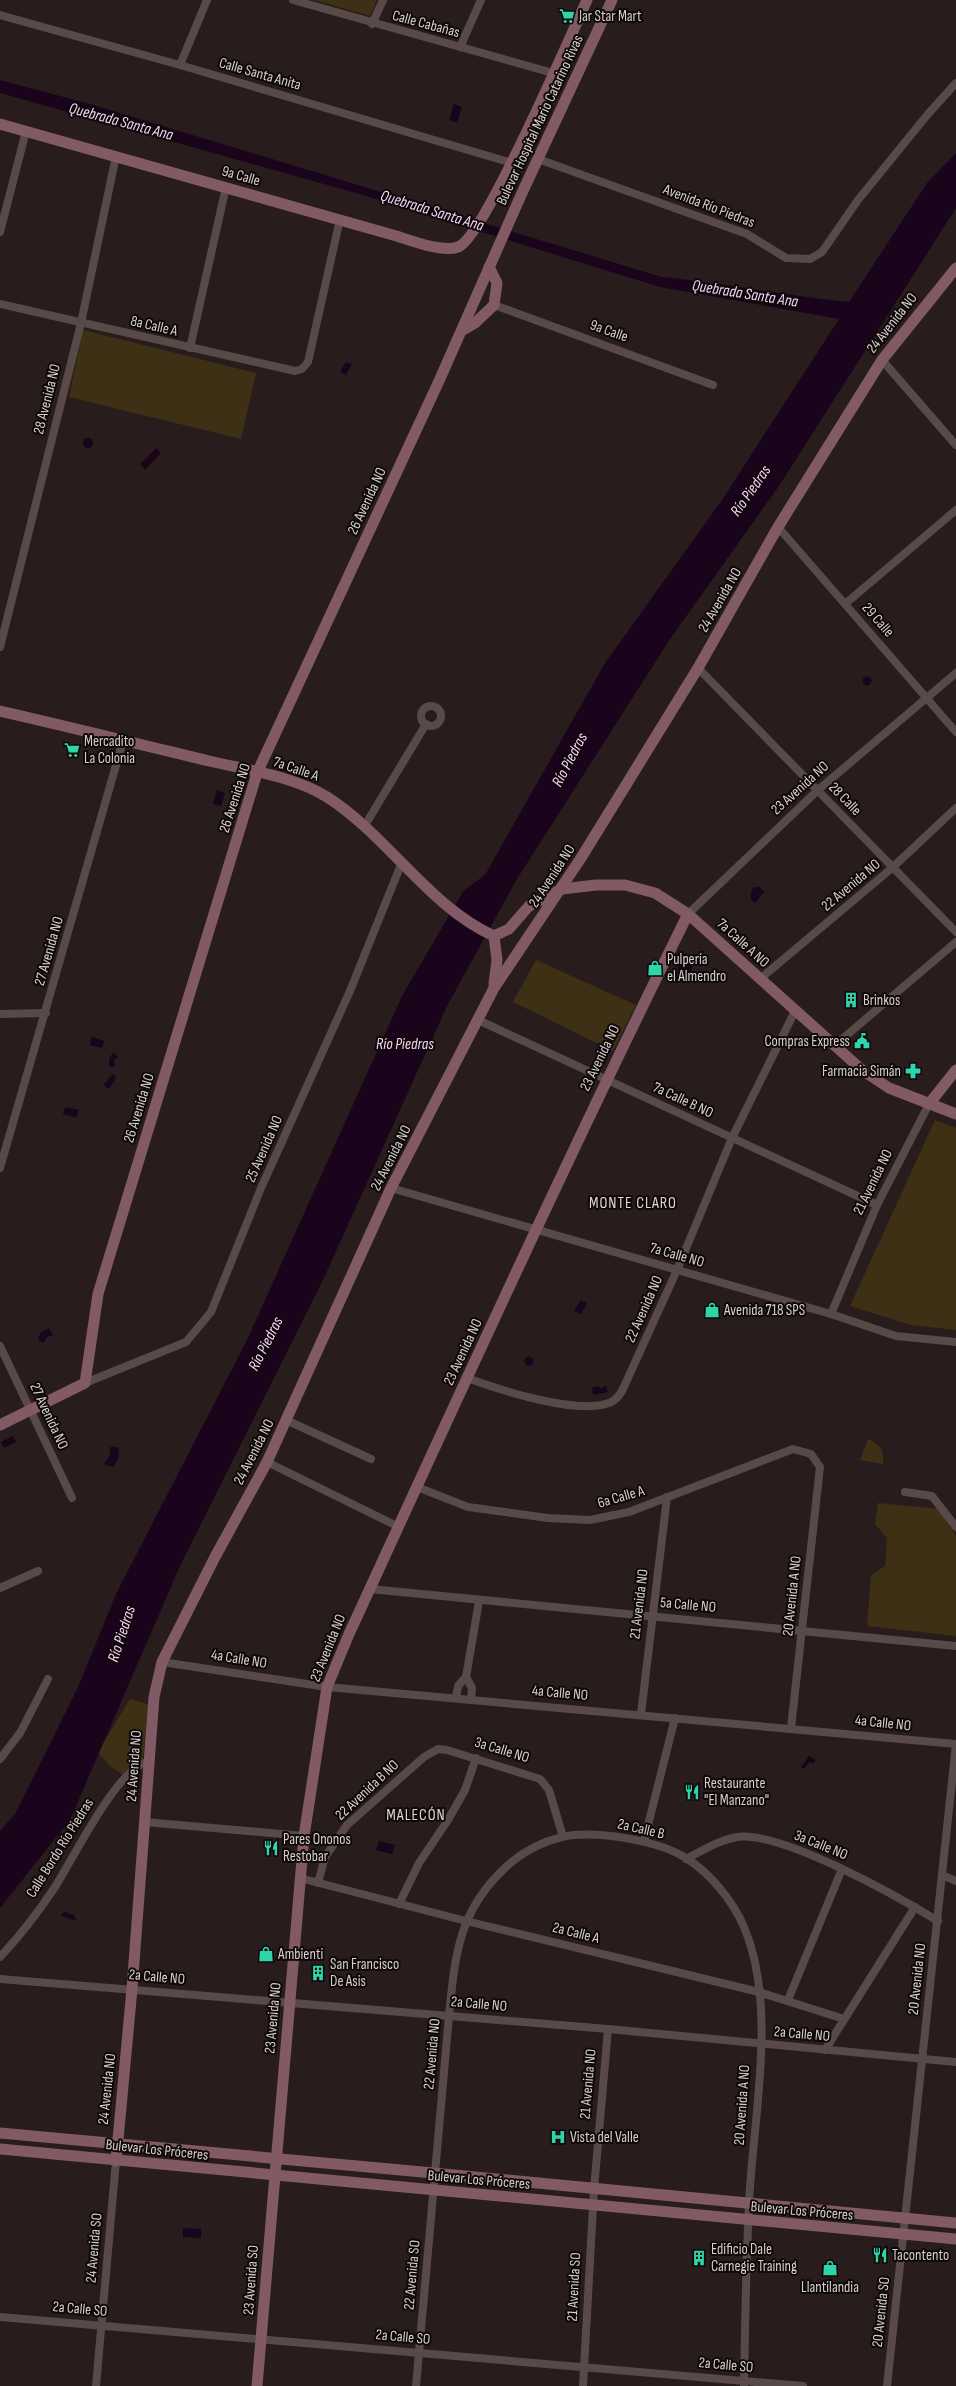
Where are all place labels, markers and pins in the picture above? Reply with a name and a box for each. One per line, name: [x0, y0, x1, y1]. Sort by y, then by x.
supermarket icon: Jar Star Mart: [558, 7, 576, 25]
place label: Jar Star Mart: [578, 7, 642, 26]
place label: Mercadito La Colonia: [84, 732, 135, 768]
supermarket icon: Mercadito La Colonia: [63, 741, 81, 759]
place label: Pulpería el Almendro: [667, 950, 726, 986]
shop icon: Pulpería el Almendro: [646, 959, 664, 977]
building icon: Brinkos: [842, 991, 860, 1009]
place label: Brinkos: [863, 991, 900, 1010]
place label: Compras Express: [764, 1032, 850, 1051]
public building icon: Compras Express: [853, 1032, 871, 1050]
place label: Farmacia Simán: [822, 1062, 901, 1081]
pharmacy icon: Farmacia Simán: [904, 1062, 922, 1080]
shop icon: Avenida 718 SPS: [703, 1301, 721, 1319]
place label: Avenida 718 SPS: [723, 1301, 805, 1320]
place label: Restaurante "El Manzano": [704, 1774, 769, 1810]
restaurant icon: Restaurante "El Manzano": [683, 1783, 701, 1801]
place label: Pares Ononos Restobar: [283, 1830, 351, 1866]
restaurant icon: Pares Ononos Restobar: [262, 1839, 280, 1857]
shop icon: Ambienti: [257, 1945, 275, 1963]
place label: Ambienti: [277, 1945, 323, 1964]
place label: San Francisco De Asis: [330, 1955, 399, 1991]
building icon: San Francisco De Asis: [309, 1964, 327, 1982]
hospital icon: Vista del Valle: [549, 2128, 567, 2146]
place label: Vista del Valle: [570, 2128, 639, 2147]
place label: Edificio Dale Carnegie Training: [711, 2240, 797, 2276]
restaurant icon: Tacontento: [871, 2246, 889, 2264]
place label: Tacontento: [892, 2246, 949, 2265]
building icon: Edificio Dale Carnegie Training: [690, 2249, 708, 2267]
shop icon: Llantilandia: [821, 2259, 839, 2277]
place label: Llantilandia: [801, 2278, 859, 2297]

